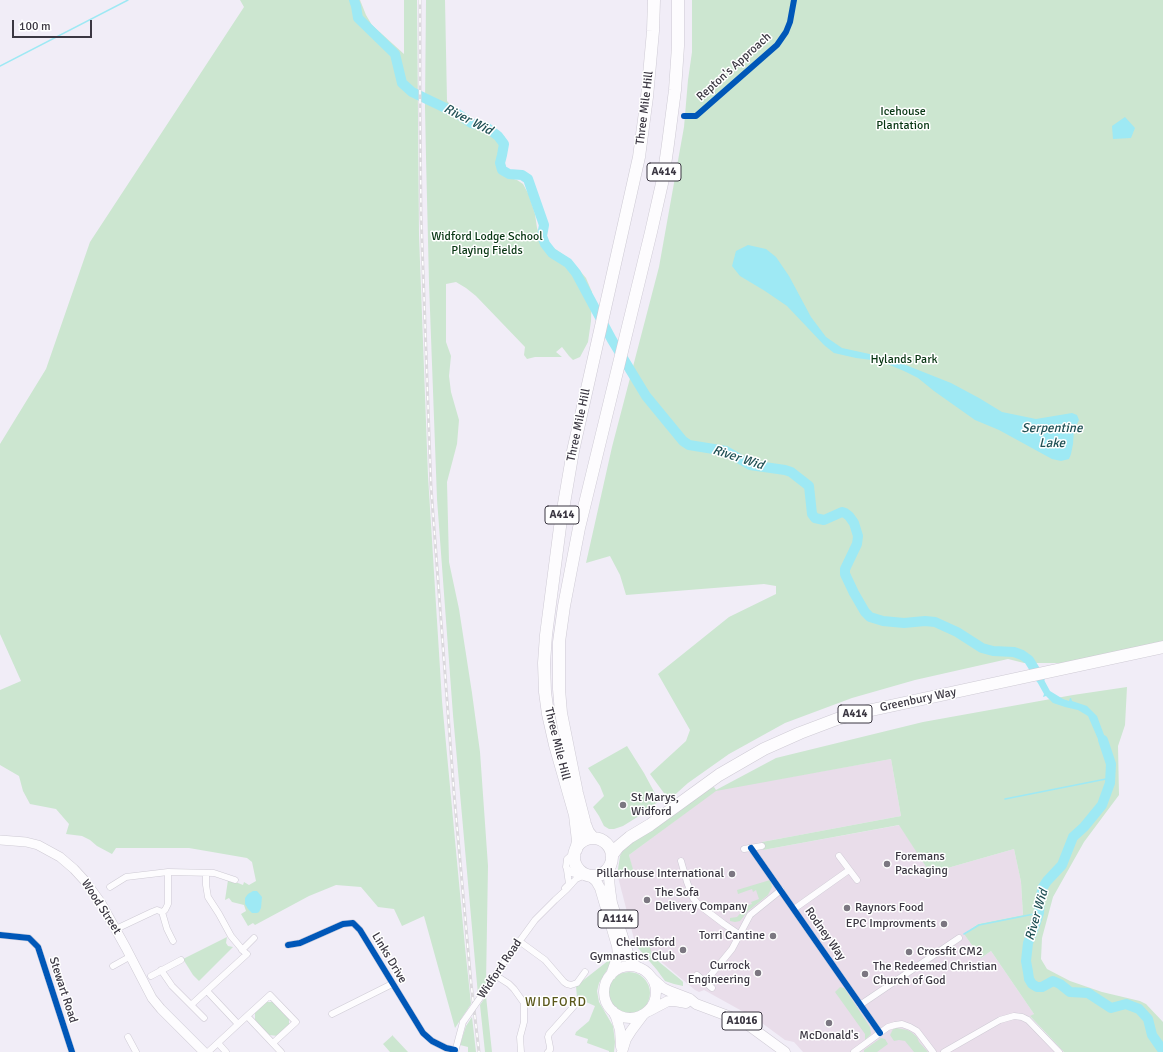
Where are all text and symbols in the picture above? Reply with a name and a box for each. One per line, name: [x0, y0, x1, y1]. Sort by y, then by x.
scale bar: [14, 12, 94, 38]
text: 100 m: [19, 19, 51, 34]
street label: Repton's Approach: [694, 30, 774, 104]
street label: Three Mile Hill: [633, 70, 657, 146]
water label: River Wid: [441, 101, 495, 139]
park label: Icehouse Plantation: [876, 105, 930, 133]
road number: A414: [647, 163, 681, 181]
park label: Widford Lodge School Playing Fields: [431, 230, 543, 258]
park label: Hylands Park: [870, 353, 938, 367]
street label: Three Mile Hill: [564, 387, 594, 463]
water label: Serpentine Lake: [1022, 421, 1082, 452]
water label: River Wid: [711, 442, 765, 474]
road number: A414: [545, 506, 579, 524]
street label: Greenbury Way: [879, 685, 957, 715]
road number: A414: [838, 705, 872, 723]
street label: Three Mile Hill: [541, 706, 573, 782]
place label: St Marys, Widford: [631, 791, 679, 819]
marker: St Marys, Widford: [618, 800, 628, 810]
place label: Foremans Packaging: [895, 850, 948, 878]
marker: Foremans Packaging: [882, 859, 892, 869]
place label: Pillarhouse International: [596, 867, 724, 881]
marker: Pillarhouse International: [727, 869, 737, 879]
street label: Wood Street: [78, 877, 124, 937]
place label: The Sofa Delivery Company: [655, 886, 747, 914]
water label: River Wid: [1022, 888, 1052, 942]
marker: The Sofa Delivery Company: [642, 895, 652, 905]
place label: Raynors Food: [855, 901, 924, 915]
marker: Raynors Food: [842, 903, 852, 913]
street label: Rodney Way: [801, 905, 849, 963]
road number: A1114: [598, 910, 638, 928]
place label: EPC Improvments: [846, 917, 936, 931]
marker: EPC Improvments: [939, 919, 949, 929]
place label: Torri Cantine: [699, 929, 765, 943]
street label: Links Drive: [368, 930, 410, 986]
marker: Torri Cantine: [768, 931, 778, 941]
street label: Widford Road: [475, 936, 525, 1002]
place label: Chelmsford Gymnastics Club: [590, 936, 675, 964]
marker: Chelmsford Gymnastics Club: [678, 945, 688, 955]
place label: Crossfit CM2: [917, 945, 982, 959]
marker: Crossfit CM2: [904, 947, 914, 957]
street label: Stewart Road: [46, 955, 80, 1025]
place label: Currock Engineering: [688, 959, 750, 987]
place label: The Redeemed Christian Church of God: [873, 960, 997, 988]
marker: Currock Engineering: [753, 968, 763, 978]
marker: The Redeemed Christian Church of God: [860, 969, 870, 979]
district label: WIDFORD: [525, 995, 587, 1011]
road number: A1016: [722, 1012, 762, 1030]
marker: McDonald's: [824, 1018, 834, 1028]
place label: McDonald's: [799, 1029, 859, 1043]

